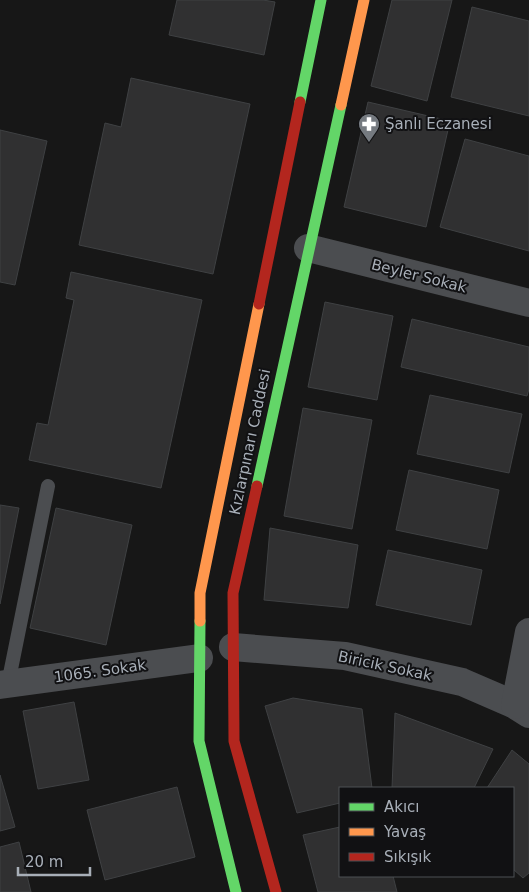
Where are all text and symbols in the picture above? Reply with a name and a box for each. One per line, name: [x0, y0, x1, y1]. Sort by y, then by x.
pharmacy icon: Şanlı Eczanesi: [357, 112, 381, 143]
place label: Şanlı Eczanesi: [385, 115, 492, 133]
street label: Beyler Sokak: [369, 255, 469, 297]
street label: Kızlarpınarı Caddesi: [226, 367, 274, 517]
street label: Biricik Sokak: [336, 647, 434, 685]
street label: 1065. Sokak: [53, 656, 147, 686]
legend: [339, 787, 514, 877]
text: Akıcı: [384, 798, 420, 816]
text: Yavaş: [383, 823, 426, 841]
scale bar: [18, 844, 90, 876]
text: Sıkışık: [384, 848, 432, 866]
text: 20 m: [25, 853, 63, 871]

